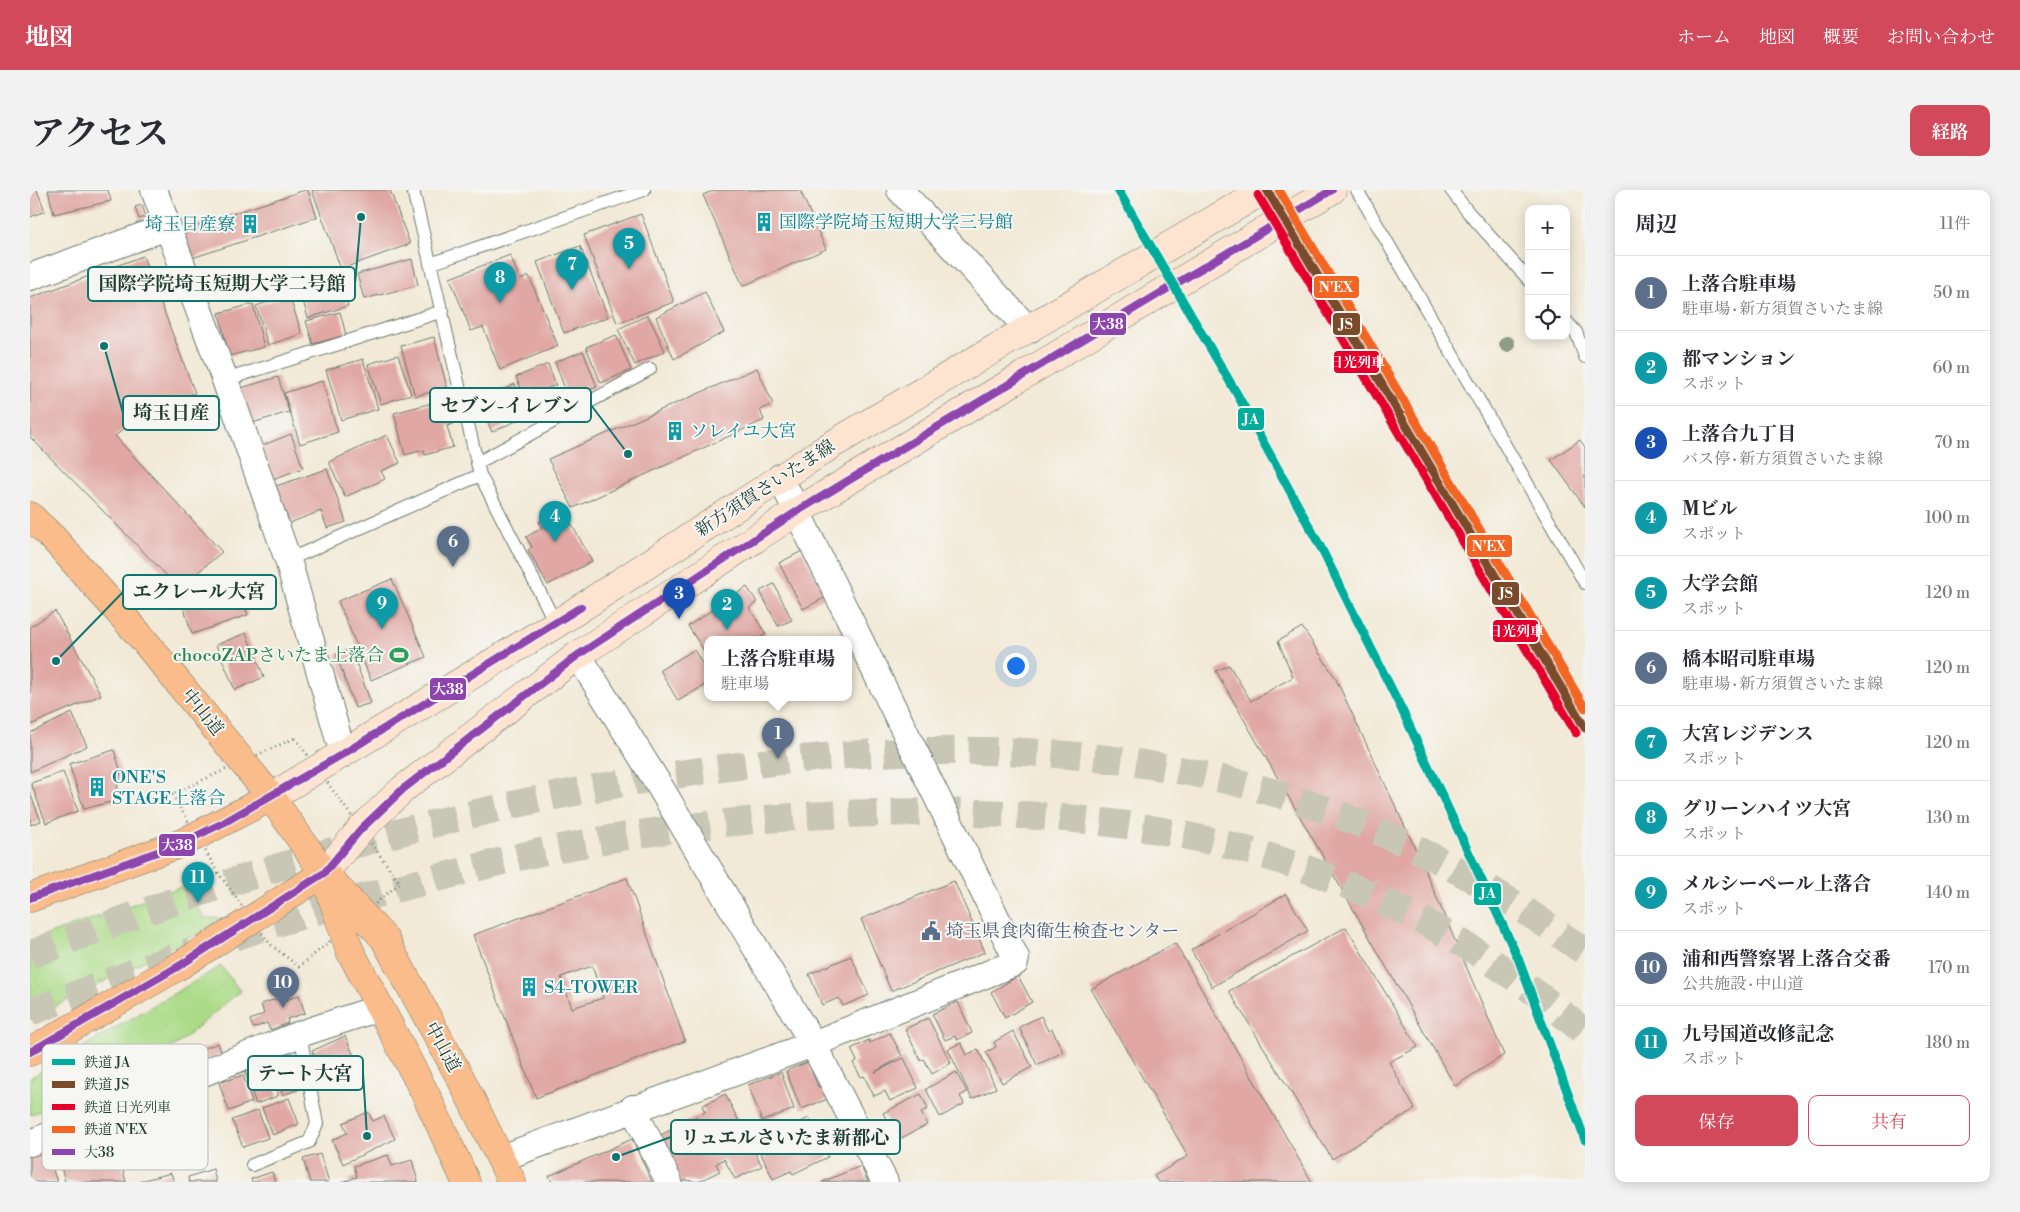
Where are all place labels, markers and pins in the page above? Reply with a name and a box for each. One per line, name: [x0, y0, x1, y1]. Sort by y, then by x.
building icon: 国際学院埼玉短期大学三号館: [753, 211, 775, 233]
place label: 国際学院埼玉短期大学三号館: [779, 211, 1013, 234]
place label: 埼玉日産寮: [145, 213, 235, 236]
building icon: 埼玉日産寮: [239, 213, 261, 235]
pin: 5: [613, 228, 645, 269]
pin: 7: [556, 249, 588, 290]
pin: 8: [484, 262, 516, 303]
callout: 国際学院埼玉短期大学二号館: [88, 267, 355, 301]
callout: セブン-イレブン: [430, 388, 591, 422]
callout: 埼玉日産: [123, 396, 219, 430]
building icon: ソレイユ大宮: [664, 420, 686, 442]
place label: ソレイユ大宮: [690, 420, 796, 443]
pin: 4: [539, 501, 571, 542]
pin: 6: [437, 526, 469, 567]
callout: エクレール大宮: [123, 575, 276, 609]
pin: 3: [663, 578, 695, 619]
pin: 9: [366, 588, 398, 629]
pin: 2: [711, 589, 743, 630]
place label: chocoZAPさいたま上落合: [173, 644, 384, 667]
sports icon: chocoZAPさいたま上落合: [388, 644, 410, 666]
pin: 1: [762, 718, 794, 759]
place label: ONE'S STAGE上落合: [112, 766, 226, 810]
building icon: ONE'S STAGE上落合: [86, 776, 108, 798]
pin: 11: [182, 862, 214, 903]
public building icon: 埼玉県食肉衛生検査センター: [920, 920, 942, 942]
place label: 埼玉県食肉衛生検査センター: [946, 920, 1179, 943]
pin: 10: [267, 967, 299, 1008]
building icon: S4-TOWER: [518, 976, 540, 998]
place label: S4-TOWER: [544, 976, 638, 999]
callout: テート大宮: [248, 1056, 363, 1090]
callout: リュエルさいたま新都心: [671, 1120, 900, 1154]

